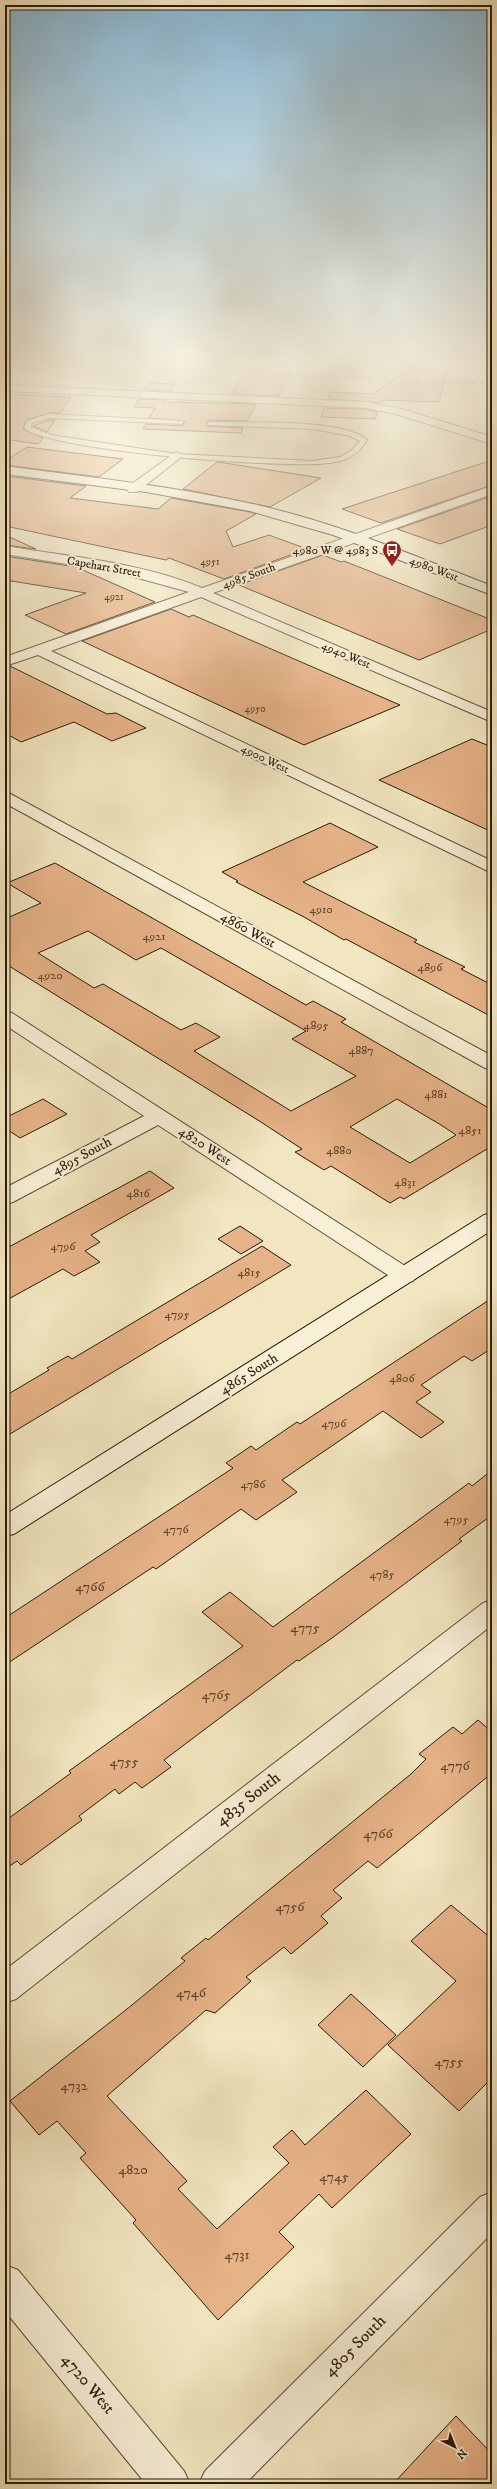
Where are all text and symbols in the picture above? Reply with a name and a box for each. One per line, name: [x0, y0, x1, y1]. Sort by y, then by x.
bus stop icon: 4980 W @ 4983 S: [381, 539, 403, 567]
place label: 4980 W @ 4983 S: [293, 543, 378, 558]
street label: Capehart Street: [66, 553, 142, 581]
street label: 4980 West: [407, 553, 461, 585]
house number: 4951: [200, 556, 220, 568]
street label: 4985 South: [220, 559, 278, 593]
house number: 4921: [104, 591, 124, 603]
street label: 4940 West: [319, 638, 373, 672]
house number: 4950: [244, 703, 266, 715]
street label: 4900 West: [239, 741, 292, 777]
house number: 4910: [309, 902, 333, 917]
street label: 4860 West: [217, 908, 279, 953]
house number: 4921: [142, 929, 166, 944]
house number: 4896: [417, 960, 443, 975]
house number: 4920: [37, 968, 63, 983]
house number: 4895: [304, 1018, 328, 1033]
house number: 4887: [348, 1043, 374, 1058]
house number: 4881: [424, 1087, 448, 1102]
street label: 4820 West: [175, 1122, 235, 1170]
house number: 4851: [458, 1123, 482, 1138]
street label: 4895 South: [49, 1133, 115, 1179]
house number: 4880: [326, 1143, 352, 1158]
house number: 4831: [394, 1175, 416, 1190]
house number: 4816: [126, 1186, 151, 1201]
house number: 4796: [50, 1239, 76, 1254]
house number: 4815: [237, 1265, 261, 1280]
house number: 4795: [165, 1307, 189, 1322]
street label: 4865 South: [217, 1349, 282, 1399]
house number: 4806: [389, 1371, 416, 1386]
house number: 4796: [321, 1416, 347, 1431]
house number: 4786: [240, 1477, 266, 1492]
house number: 4795: [444, 1512, 468, 1527]
house number: 4776: [163, 1522, 189, 1537]
house number: 4785: [370, 1567, 394, 1582]
house number: 4766: [75, 1578, 105, 1596]
house number: 4775: [290, 1619, 320, 1637]
house number: 4765: [201, 1686, 231, 1704]
house number: 4755: [110, 1753, 138, 1771]
house number: 4776: [440, 1757, 471, 1775]
street label: 4835 South: [211, 1767, 285, 1831]
house number: 4766: [363, 1825, 393, 1843]
house number: 4756: [275, 1898, 305, 1916]
house number: 4746: [176, 1984, 207, 2002]
house number: 4755: [435, 2053, 463, 2071]
house number: 4732: [60, 2077, 88, 2095]
house number: 4820: [118, 2161, 148, 2179]
house number: 4745: [319, 2168, 349, 2186]
house number: 4731: [224, 2246, 250, 2264]
street label: 4805 South: [319, 2310, 391, 2382]
street label: 4720 West: [56, 2349, 120, 2419]
north arrow: [435, 2427, 475, 2467]
text: N: [453, 2445, 469, 2462]

